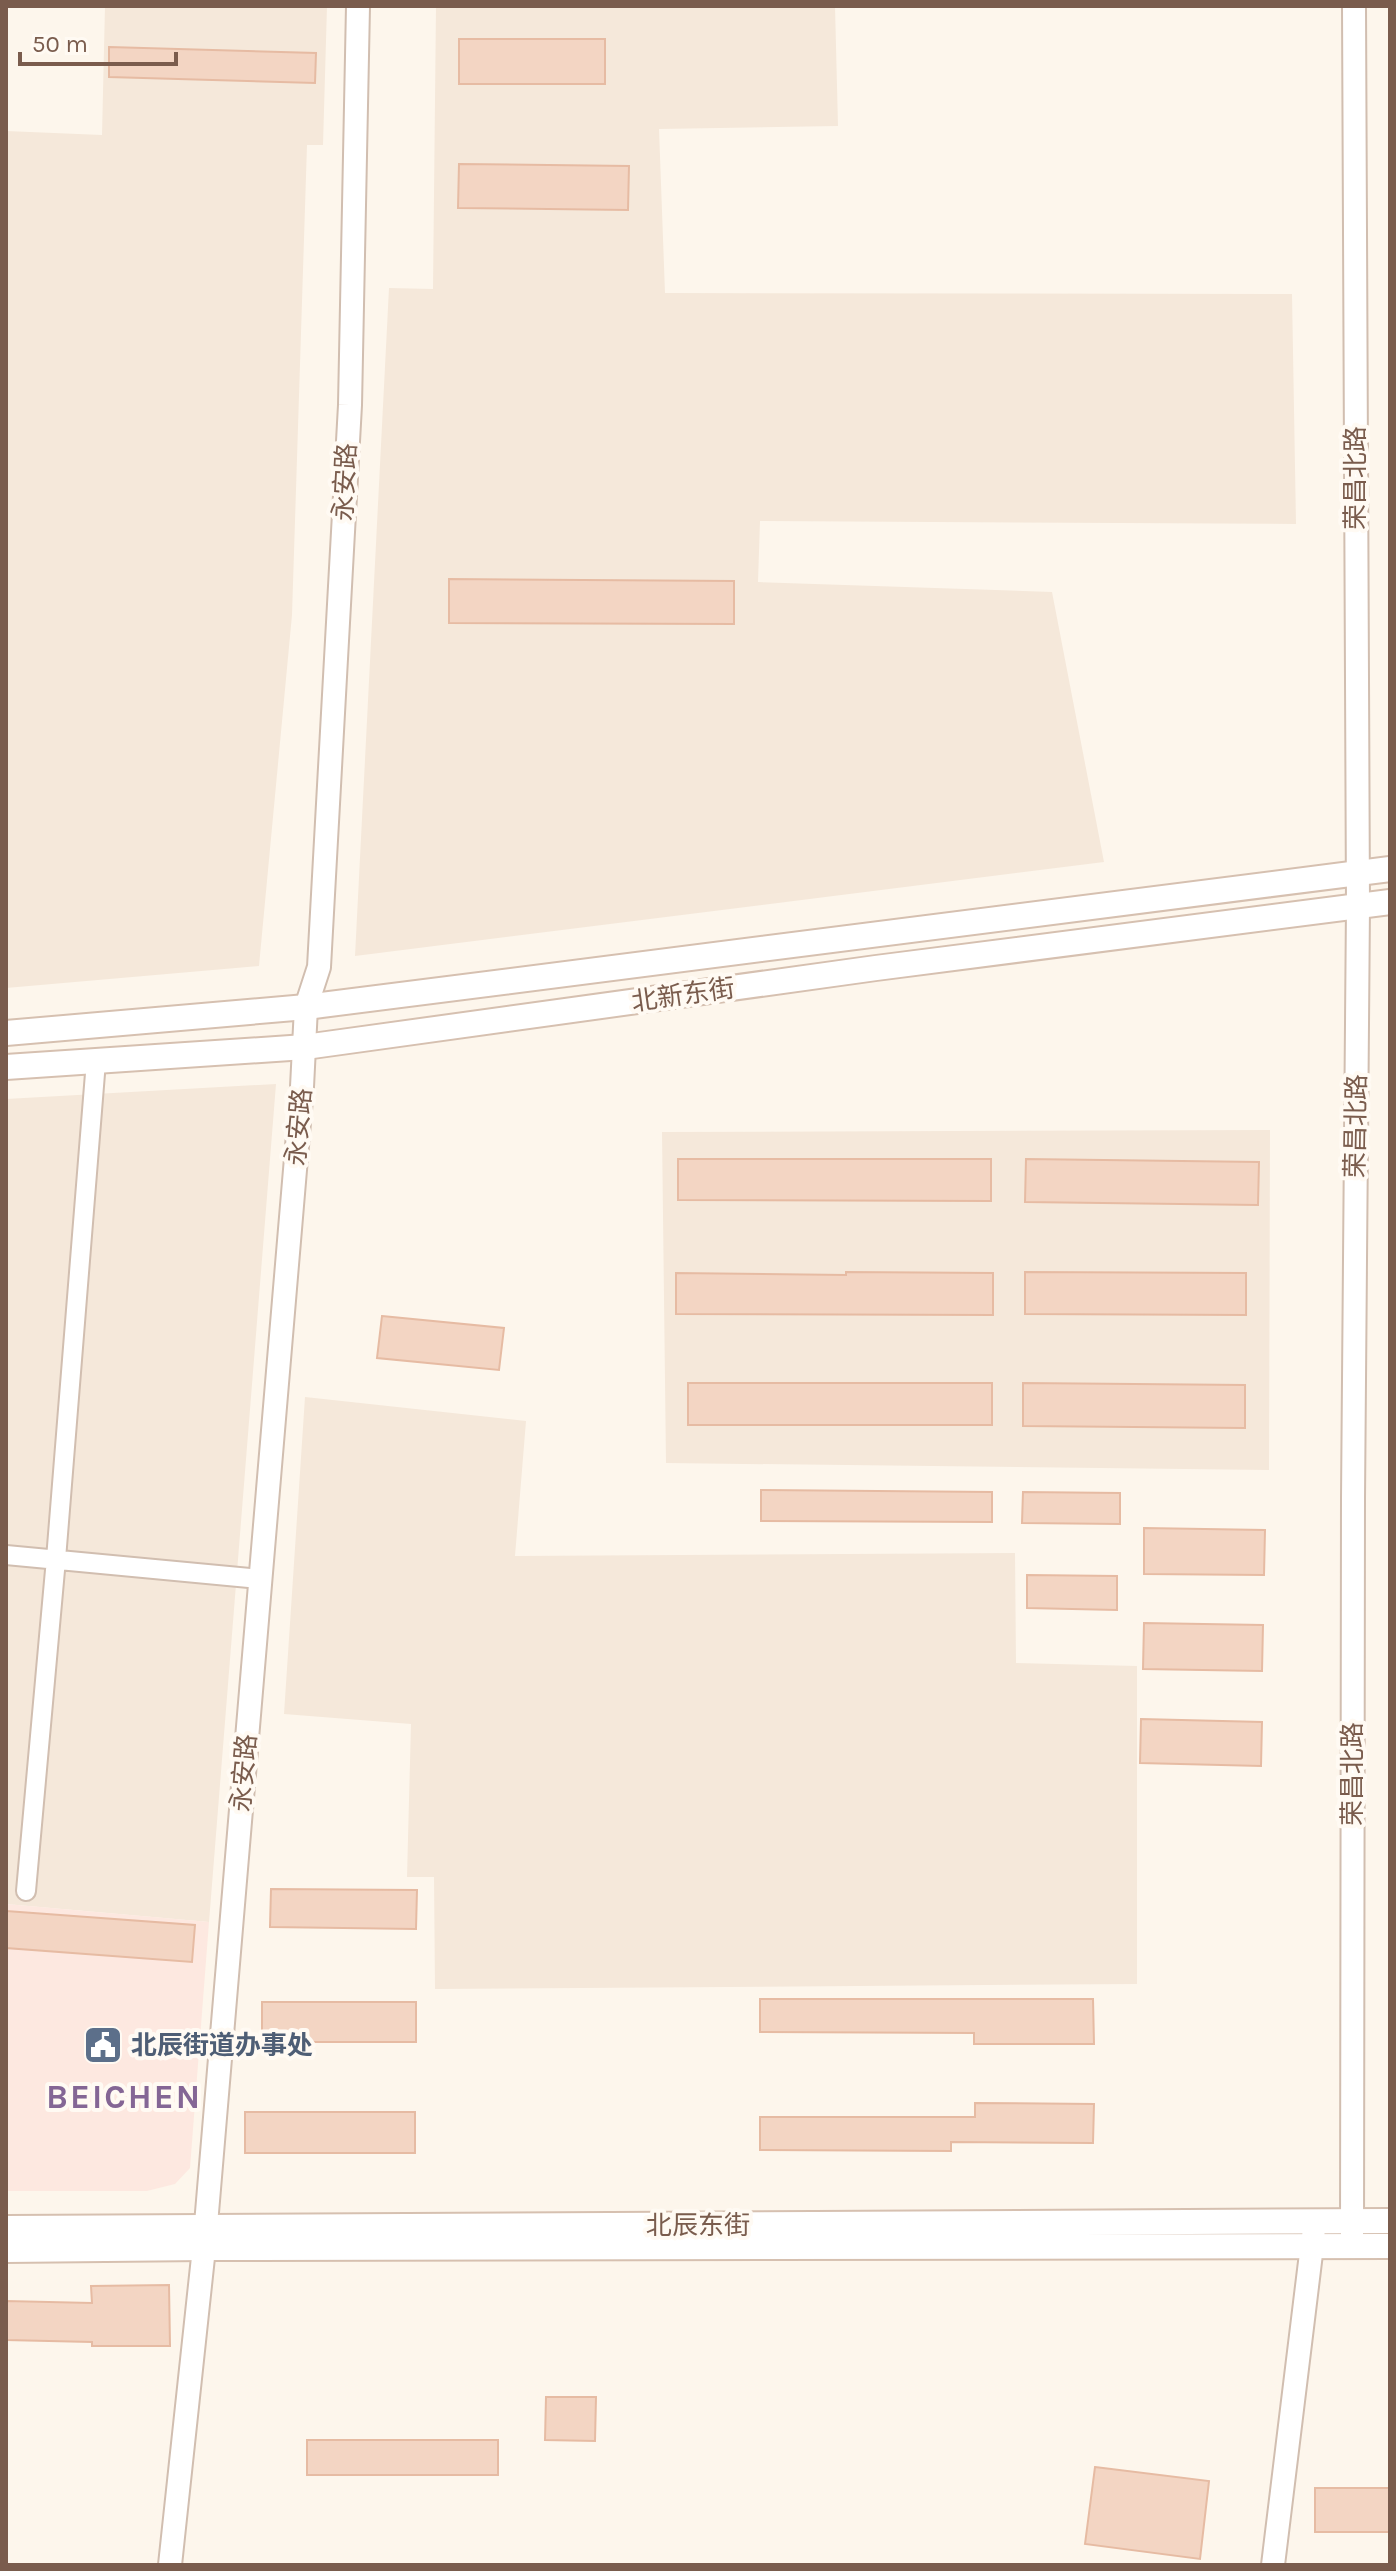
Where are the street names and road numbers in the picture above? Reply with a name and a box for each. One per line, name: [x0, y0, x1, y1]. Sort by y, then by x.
street label: 荣昌北路: [1340, 426, 1371, 530]
street label: 永安路: [327, 442, 363, 522]
street label: 北新东街: [629, 972, 737, 1018]
street label: 荣昌北路: [1340, 1074, 1372, 1178]
street label: 永安路: [280, 1087, 318, 1167]
street label: 荣昌北路: [1337, 1722, 1368, 1826]
street label: 永安路: [225, 1733, 263, 1813]
street label: 北辰东街: [646, 2210, 750, 2241]

